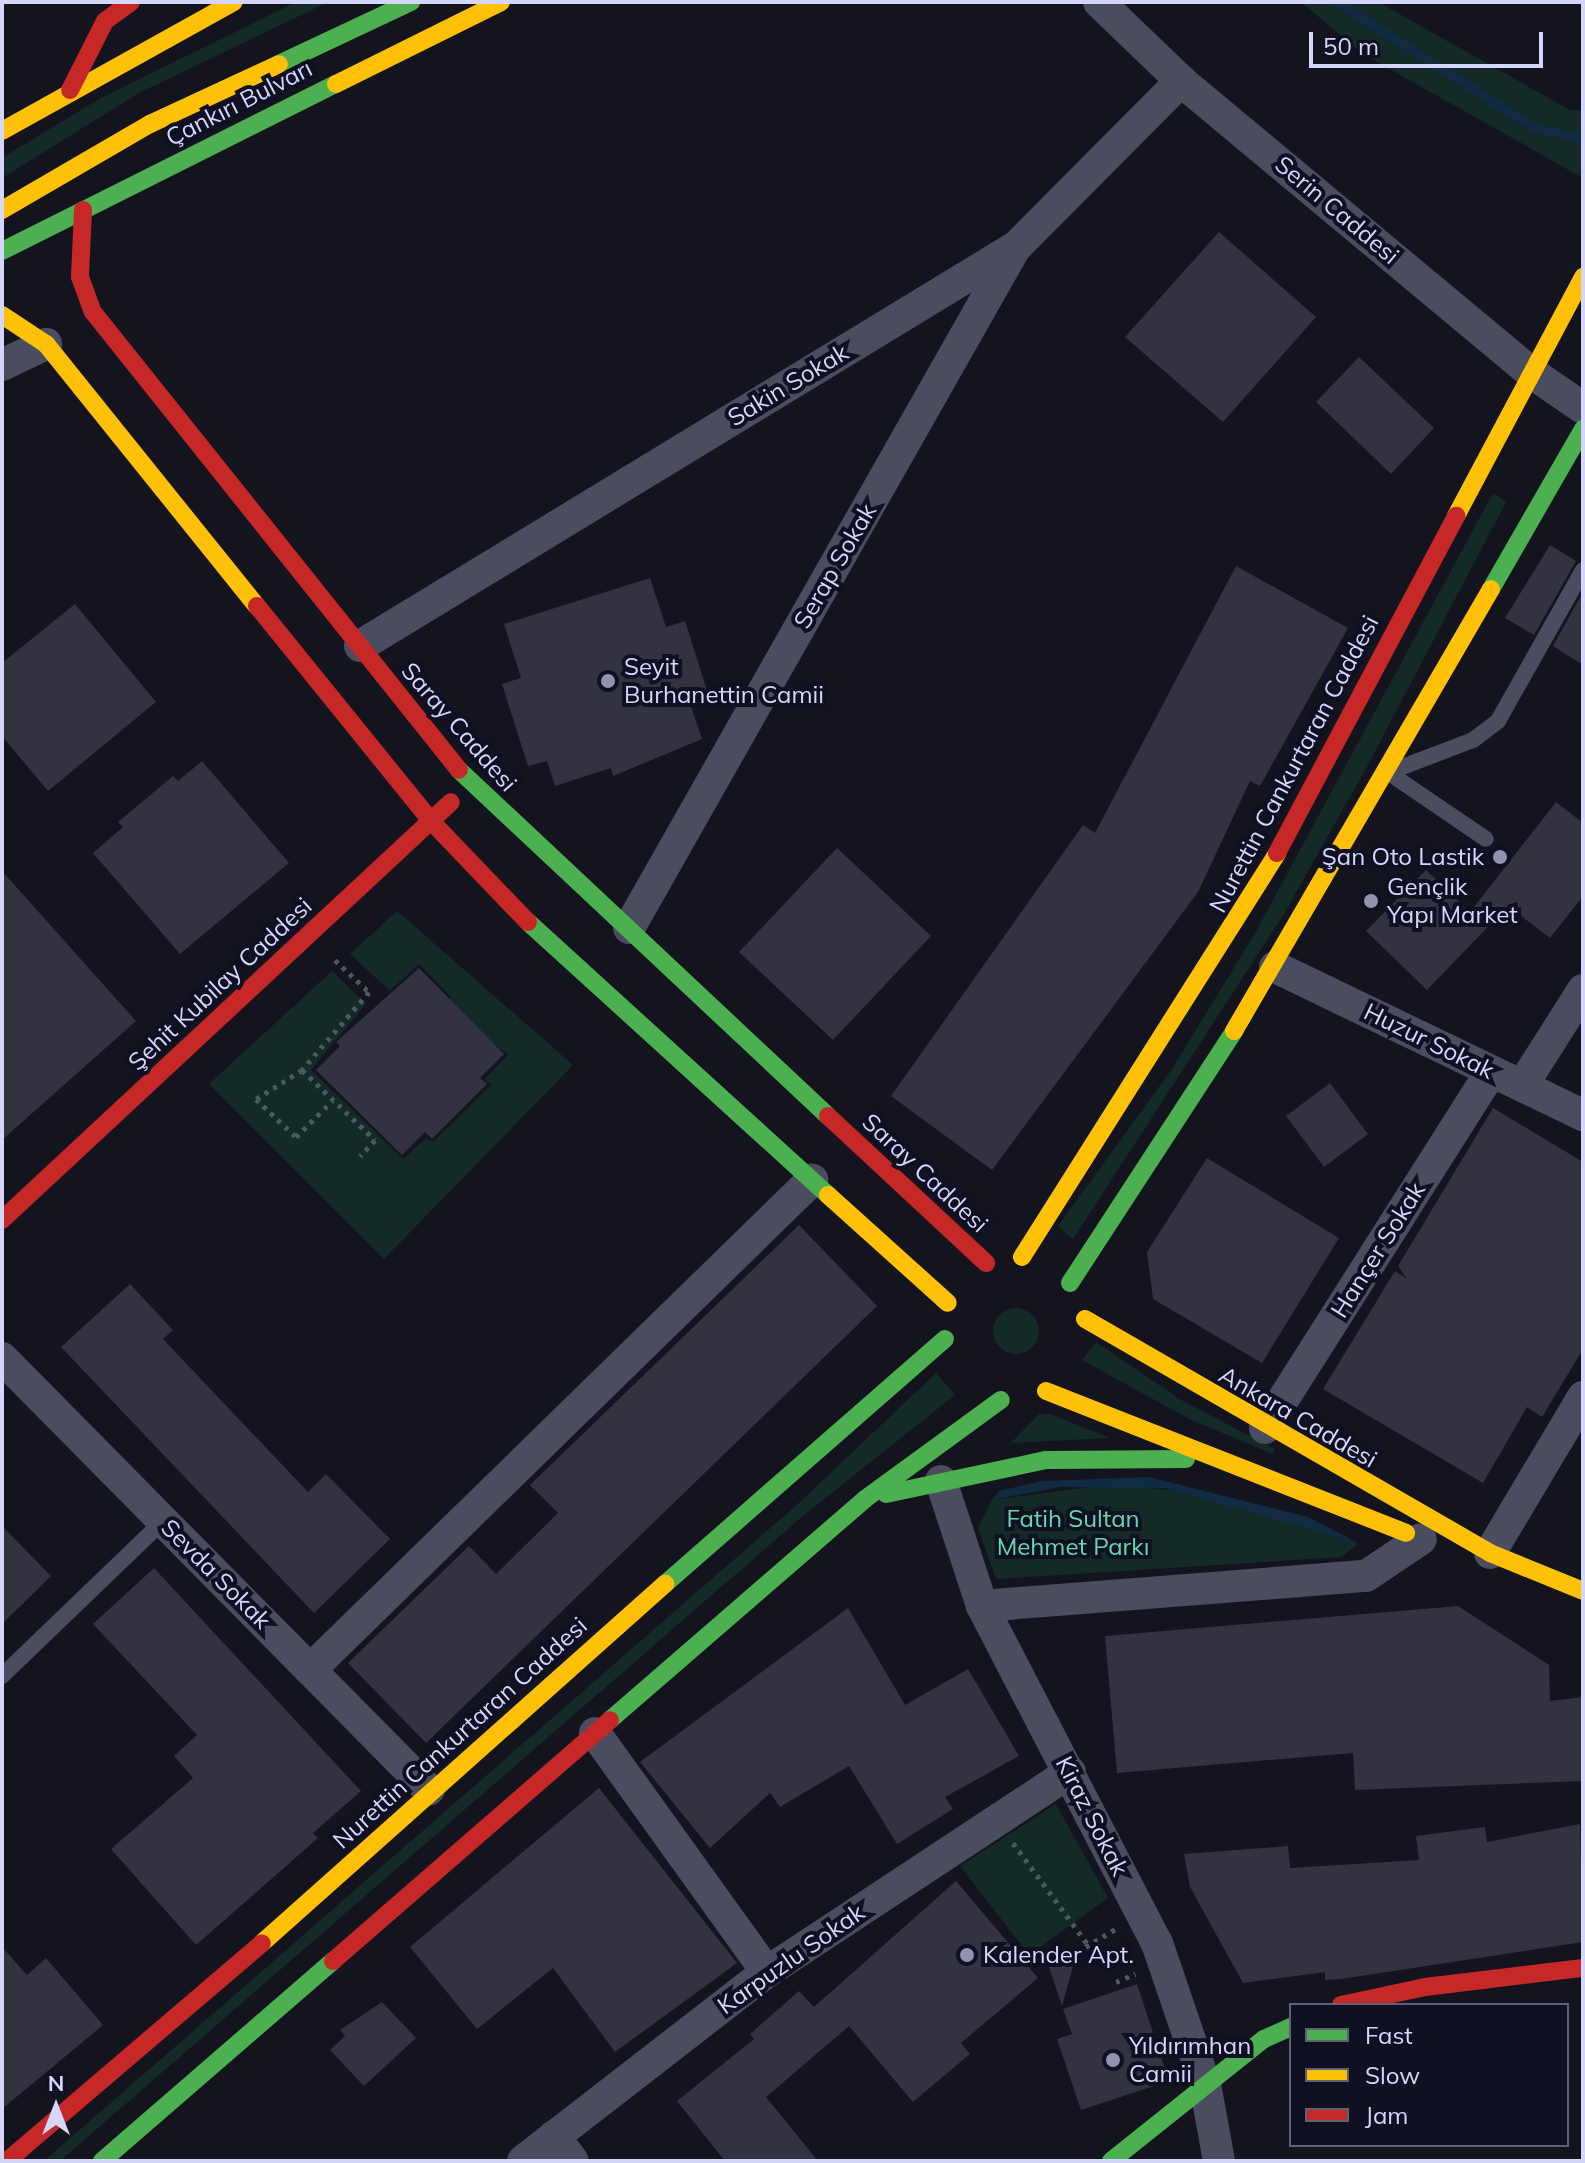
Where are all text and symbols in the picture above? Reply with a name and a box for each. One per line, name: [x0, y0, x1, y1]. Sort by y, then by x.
scale bar: [1313, 16, 1547, 66]
text: 50 m: [1323, 31, 1379, 61]
street label: Çankırı Bulvarı: [161, 54, 317, 152]
street label: Serin Caddesi: [1269, 150, 1405, 270]
street label: Sakin Sokak: [723, 338, 853, 432]
street label: Serap Sokak: [788, 498, 882, 634]
street label: Nurettin Cankurtaran Caddesi: [1203, 611, 1385, 917]
place label: Seyit Burhanettin Camii: [624, 653, 824, 709]
street label: Saray Caddesi: [395, 657, 523, 797]
marker: Seyit Burhanettin Camii: [599, 672, 617, 690]
place label: Şan Oto Lastik: [1322, 843, 1484, 871]
marker: Şan Oto Lastik: [1491, 848, 1509, 866]
place label: Gençlik Yapı Market: [1387, 873, 1518, 929]
street label: Şehit Kubilay Caddesi: [122, 892, 318, 1076]
marker: Gençlik Yapı Market: [1362, 892, 1380, 910]
street label: Huzur Sokak: [1359, 997, 1499, 1085]
street label: Saray Caddesi: [856, 1108, 994, 1238]
street label: Hançer Sokak: [1325, 1177, 1431, 1323]
street label: Ankara Caddesi: [1214, 1360, 1382, 1474]
park label: Fatih Sultan Mehmet Parkı: [997, 1505, 1149, 1561]
street label: Sevda Sokak: [155, 1513, 277, 1635]
street label: Nurettin Cankurtaran Caddesi: [327, 1611, 593, 1855]
street label: Kiraz Sokak: [1050, 1751, 1134, 1881]
street label: Karpuzlu Sokak: [712, 1898, 870, 2020]
place label: Kalender Apt.: [983, 1941, 1134, 1969]
marker: Kalender Apt.: [958, 1946, 976, 1964]
legend: [1289, 2003, 1569, 2147]
text: Fast: [1365, 2020, 1413, 2050]
place label: Yıldırımhan Camii: [1129, 2032, 1251, 2088]
marker: Yıldırımhan Camii: [1104, 2051, 1122, 2069]
text: Slow: [1365, 2060, 1420, 2090]
north arrow: [16, 2067, 96, 2147]
text: N: [48, 2069, 64, 2097]
text: Jam: [1365, 2100, 1408, 2130]

